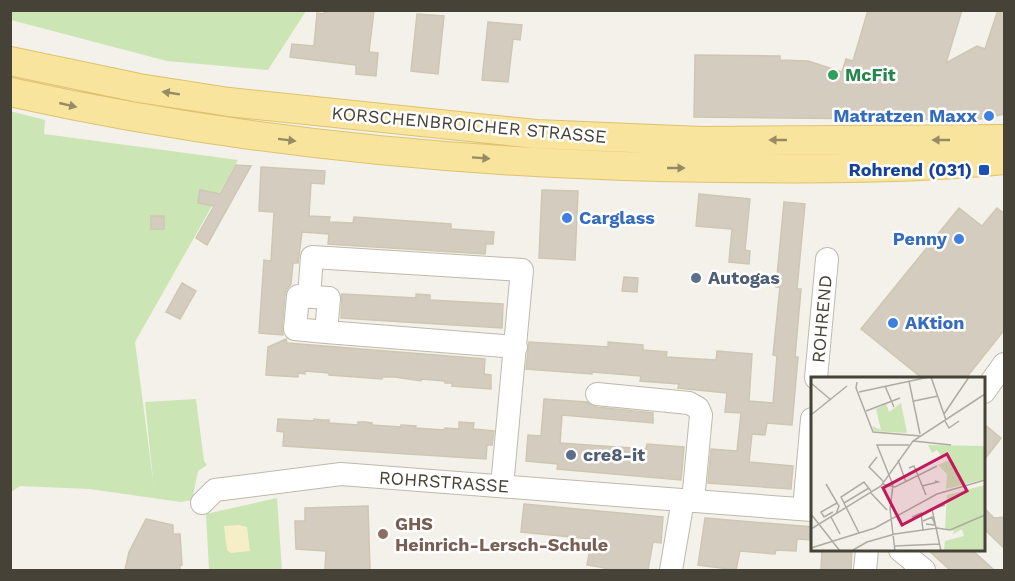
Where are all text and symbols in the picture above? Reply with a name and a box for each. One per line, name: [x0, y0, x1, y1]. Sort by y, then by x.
place label: McFit: [845, 64, 896, 85]
marker: McFit: [826, 68, 840, 82]
one-way arrow: [161, 88, 180, 97]
one-way arrow: [58, 101, 77, 110]
street label: KORSCHENBROICHER STRASSE: [331, 102, 608, 147]
place label: Matratzen Maxx: [833, 105, 977, 126]
marker: Matratzen Maxx: [982, 109, 996, 123]
one-way arrow: [769, 135, 788, 145]
one-way arrow: [932, 135, 951, 145]
one-way arrow: [278, 136, 297, 145]
one-way arrow: [472, 154, 491, 163]
place label: Rohrend (031): [848, 159, 972, 180]
one-way arrow: [667, 163, 686, 173]
marker: Rohrend (031): [977, 163, 991, 177]
place label: Carglass: [579, 207, 655, 228]
marker: Carglass: [560, 211, 574, 225]
place label: Penny: [893, 228, 948, 249]
marker: Penny: [952, 232, 966, 246]
place label: Autogas: [708, 267, 780, 288]
marker: Autogas: [689, 271, 703, 285]
street label: ROHREND: [807, 274, 836, 364]
place label: AKtion: [905, 312, 964, 333]
marker: AKtion: [886, 316, 900, 330]
inset map: [811, 377, 985, 551]
place label: cre8-it: [583, 444, 645, 465]
marker: cre8-it: [564, 448, 578, 462]
street label: ROHRSTRASSE: [378, 466, 510, 497]
place label: GHS Heinrich-Lersch-Schule: [395, 513, 608, 555]
marker: GHS Heinrich-Lersch-Schule: [376, 527, 390, 541]

